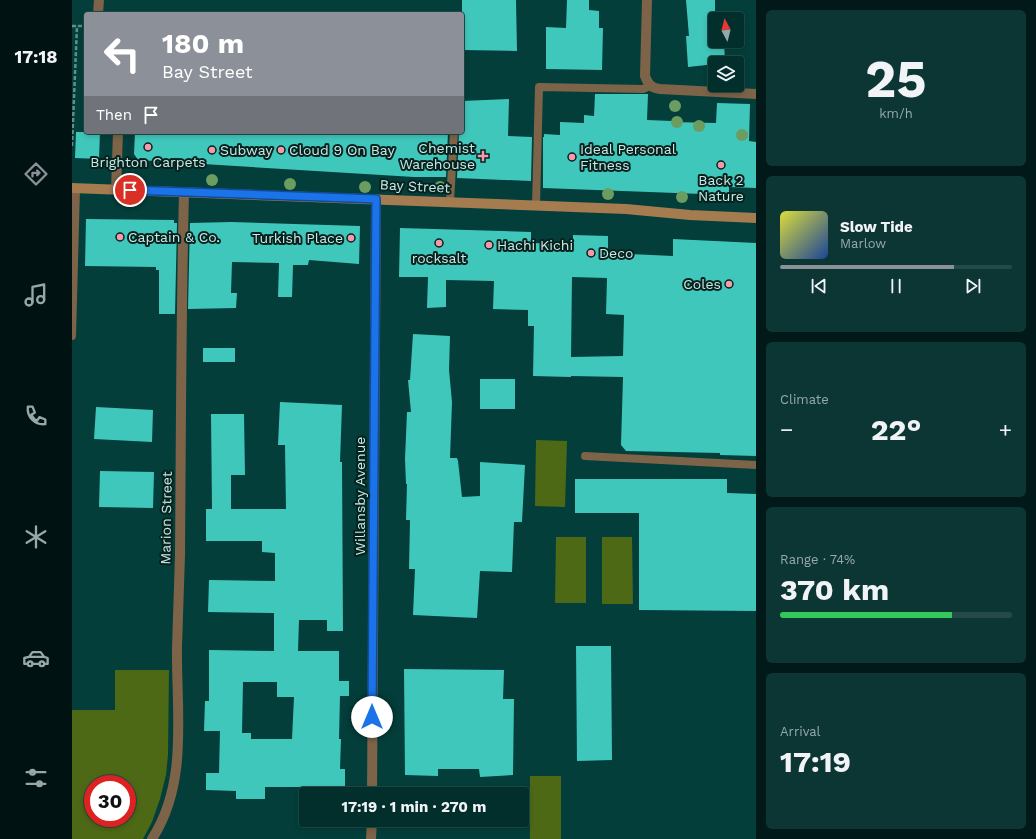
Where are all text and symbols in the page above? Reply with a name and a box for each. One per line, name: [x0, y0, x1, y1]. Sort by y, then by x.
north arrow: [708, 12, 744, 48]
map controls: [708, 12, 744, 92]
text: 180 m: [162, 27, 244, 60]
icon: left: [96, 28, 148, 80]
text: 17:18: [15, 46, 57, 67]
text: 25: [865, 49, 927, 110]
button: layers: [708, 56, 744, 92]
text: Bay Street: [162, 61, 253, 82]
icon: arrive: [140, 104, 162, 126]
text: Then: [96, 106, 132, 124]
text: km/h: [879, 106, 913, 121]
place label: Chemist Warehouse: [399, 140, 475, 172]
place label: Ideal Personal Fitness: [580, 141, 677, 173]
marker: Brighton Carpets: [143, 142, 153, 152]
place label: Subway: [220, 142, 273, 158]
place label: Cloud 9 On Bay: [289, 142, 395, 158]
marker: Subway: [207, 145, 217, 155]
marker: Cloud 9 On Bay: [276, 145, 286, 155]
marker: Chemist Warehouse: [478, 151, 488, 161]
marker: Ideal Personal Fitness: [567, 152, 577, 162]
place label: Brighton Carpets: [90, 154, 206, 170]
icon: directions: [22, 160, 50, 188]
marker: Back 2 Nature: [716, 160, 726, 170]
place label: Back 2 Nature: [698, 172, 744, 204]
pin: [113, 173, 147, 207]
street label: Bay Street: [379, 176, 451, 196]
icon: arrive: [119, 179, 141, 201]
text: Slow Tide: [840, 218, 913, 236]
place label: Captain & Co.: [128, 229, 220, 245]
place label: Turkish Place: [252, 230, 343, 246]
marker: Captain & Co.: [115, 232, 125, 242]
marker: Turkish Place: [346, 233, 356, 243]
text: Marlow: [840, 236, 886, 251]
place label: Hachi Kichi: [497, 237, 573, 253]
marker: rocksalt: [434, 238, 444, 248]
marker: Hachi Kichi: [484, 240, 494, 250]
place label: Deco: [599, 245, 633, 261]
marker: Deco: [586, 248, 596, 258]
place label: rocksalt: [412, 250, 466, 266]
icon: previous: [808, 275, 830, 297]
icon: pause: [885, 275, 907, 297]
icon: next: [962, 275, 984, 297]
place label: Coles: [683, 276, 721, 292]
marker: Coles: [724, 279, 734, 289]
icon: music: [22, 281, 50, 309]
text: Climate: [780, 392, 829, 407]
icon: phone: [22, 402, 50, 430]
text: 22°: [871, 412, 921, 447]
text: −: [780, 417, 793, 442]
text: +: [999, 417, 1012, 442]
street label: Willansby Avenue: [352, 437, 368, 555]
street label: Marion Street: [157, 471, 175, 565]
icon: climate: [22, 523, 50, 551]
text: Range · 74%: [780, 552, 855, 567]
text: 370 km: [780, 572, 889, 607]
icon: car: [22, 644, 50, 672]
position arrow: [351, 696, 393, 738]
text: Arrival: [780, 724, 821, 739]
text: 17:19: [780, 744, 851, 779]
icon: filters: [22, 764, 50, 792]
speed limit sign: 30: [84, 775, 136, 827]
text: 17:19 · 1 min · 270 m: [342, 798, 486, 816]

